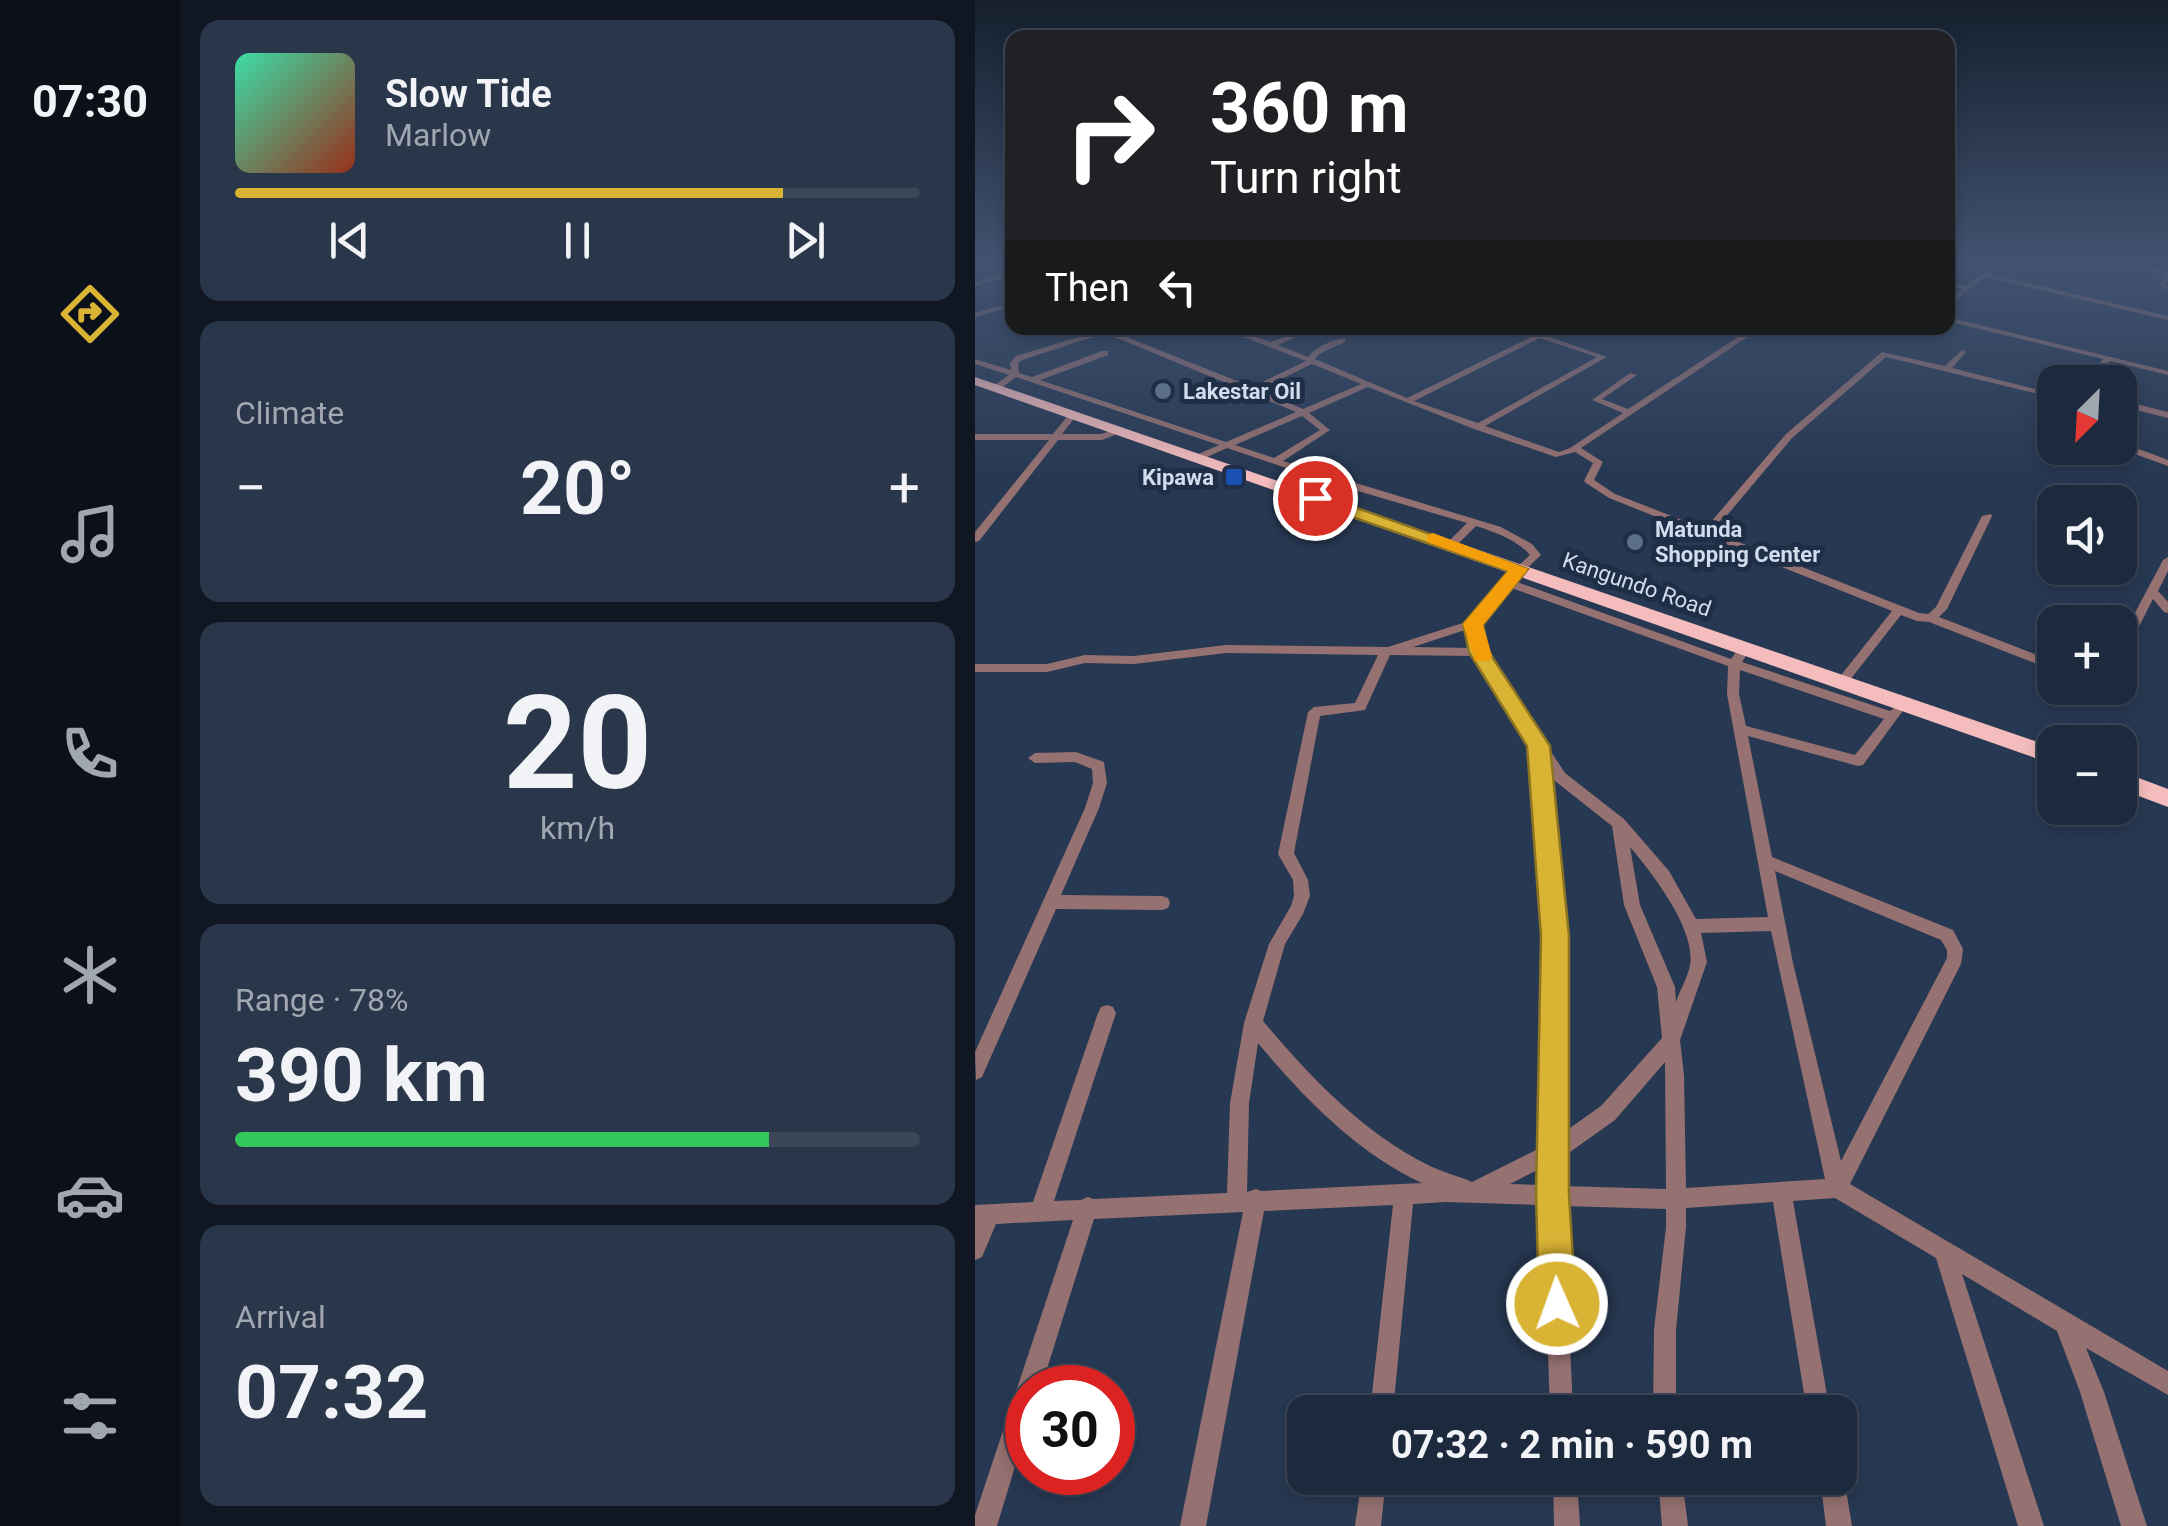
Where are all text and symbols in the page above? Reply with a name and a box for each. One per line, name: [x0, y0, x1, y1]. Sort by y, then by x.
text: 360 m: [1210, 67, 1409, 149]
icon: right: [1045, 70, 1175, 200]
text: Slow Tide: [385, 72, 552, 116]
text: 07:30: [32, 75, 148, 128]
text: Marlow: [385, 116, 491, 154]
text: Turn right: [1210, 151, 1402, 204]
icon: previous: [322, 213, 377, 268]
icon: pause: [550, 213, 605, 268]
icon: next: [778, 213, 833, 268]
icon: left: [1150, 260, 1205, 315]
text: Then: [1045, 266, 1130, 310]
icon: directions: [55, 279, 125, 349]
north arrow: [2037, 365, 2137, 465]
map controls: [2037, 365, 2137, 825]
place label: Lakestar Oil: [1183, 379, 1301, 404]
marker: Lakestar Oil: [1152, 380, 1174, 402]
text: Climate: [235, 394, 344, 432]
text: 20°: [520, 444, 635, 532]
text: −: [235, 456, 266, 520]
text: +: [889, 456, 920, 520]
pin: [1273, 456, 1358, 541]
place label: Kipawa: [1142, 465, 1214, 490]
marker: Kipawa: [1223, 466, 1245, 488]
icon: arrive: [1288, 471, 1343, 526]
button: sound: [2037, 485, 2137, 585]
icon: music: [55, 499, 125, 569]
place label: Matunda Shopping Center: [1655, 517, 1820, 567]
marker: Matunda Shopping Center: [1624, 531, 1646, 553]
street label: Kangundo Road: [1559, 547, 1714, 622]
button: +: [2037, 605, 2137, 705]
text: 20: [503, 667, 652, 820]
icon: phone: [55, 719, 125, 789]
button: −: [2037, 725, 2137, 825]
text: km/h: [540, 809, 615, 847]
icon: climate: [55, 940, 125, 1010]
text: Range · 78%: [235, 981, 408, 1019]
text: 390 km: [235, 1031, 488, 1119]
icon: car: [55, 1160, 125, 1230]
position arrow: [1505, 1252, 1609, 1356]
text: Arrival: [235, 1298, 326, 1336]
text: 07:32: [235, 1348, 428, 1436]
speed limit sign: 30: [1005, 1365, 1135, 1495]
icon: filters: [55, 1381, 125, 1451]
text: 07:32 · 2 min · 590 m: [1391, 1423, 1753, 1467]

